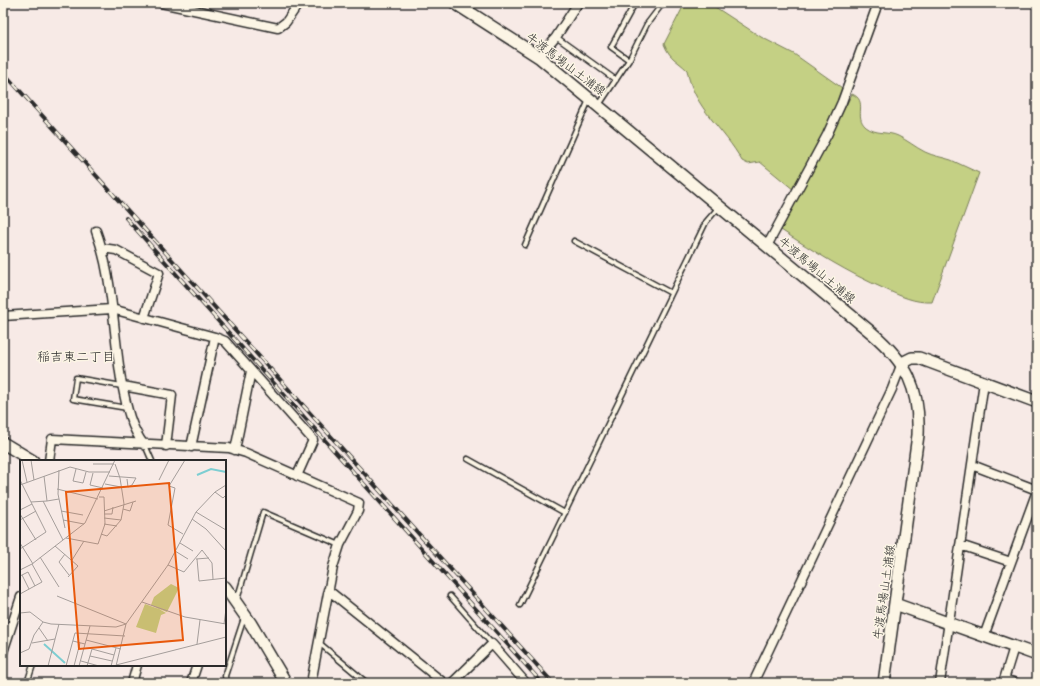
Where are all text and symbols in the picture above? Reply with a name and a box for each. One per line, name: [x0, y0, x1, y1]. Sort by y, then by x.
street label: 牛渡馬場山土浦線: [523, 28, 610, 99]
street label: 牛渡馬場山土浦線: [775, 232, 860, 307]
district label: 稲吉東二丁目: [37, 347, 115, 365]
inset map: [20, 460, 226, 666]
street label: 牛渡馬場山土浦線: [868, 543, 899, 641]

